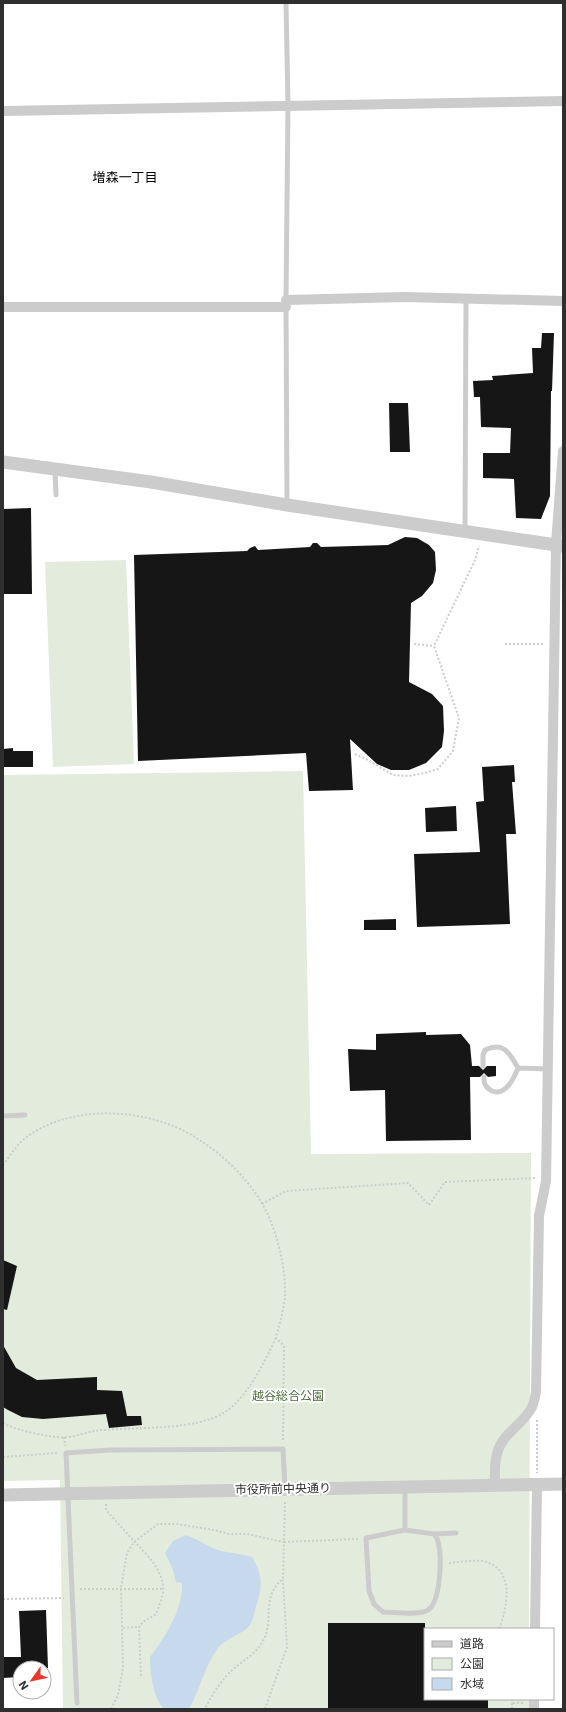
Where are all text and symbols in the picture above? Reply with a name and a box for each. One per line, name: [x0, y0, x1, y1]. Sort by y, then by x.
district label: 増森一丁目: [92, 170, 158, 185]
park label: 越谷総合公園: [252, 1389, 324, 1403]
street label: 市役所前中央通り: [235, 1481, 331, 1497]
legend: [424, 1628, 554, 1700]
text: 道路: [460, 1637, 484, 1651]
text: 公園: [460, 1657, 484, 1671]
north arrow: [12, 1660, 52, 1700]
text: 水域: [460, 1677, 484, 1691]
text: N: [16, 1678, 32, 1692]

